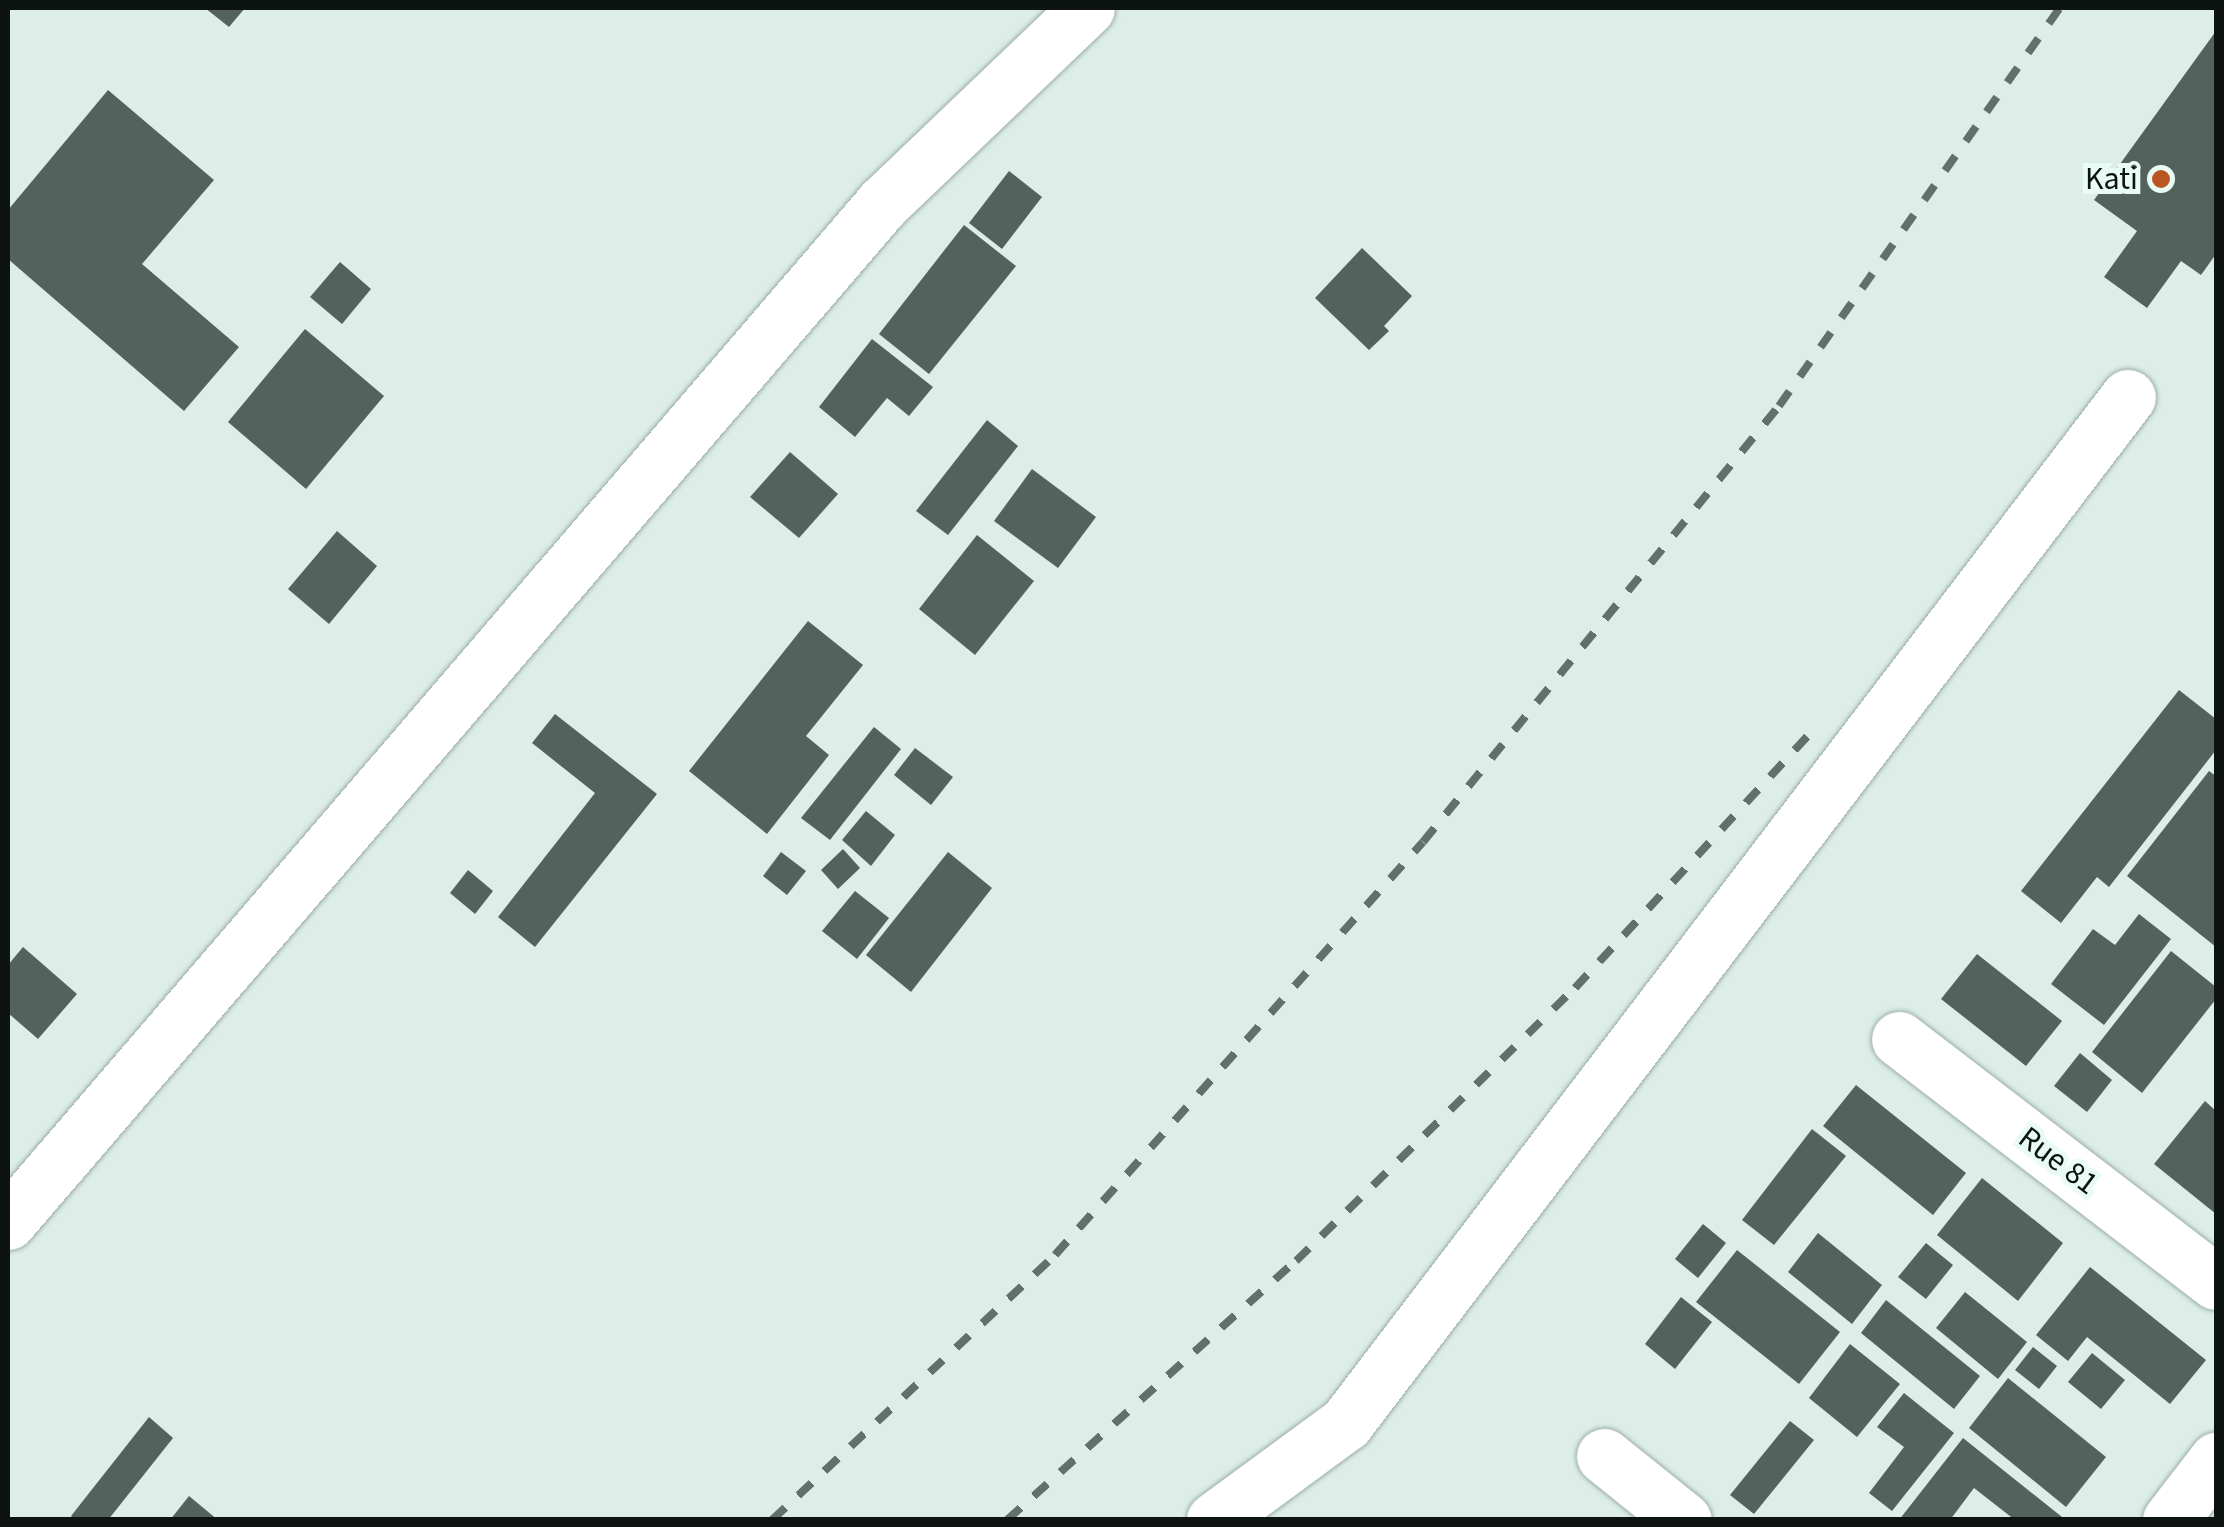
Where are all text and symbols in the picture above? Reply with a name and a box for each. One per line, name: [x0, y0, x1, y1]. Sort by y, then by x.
place label: Kati: [2085, 160, 2138, 198]
marker: Kati: [2148, 166, 2174, 192]
street label: Rue 81: [2011, 1119, 2105, 1203]

